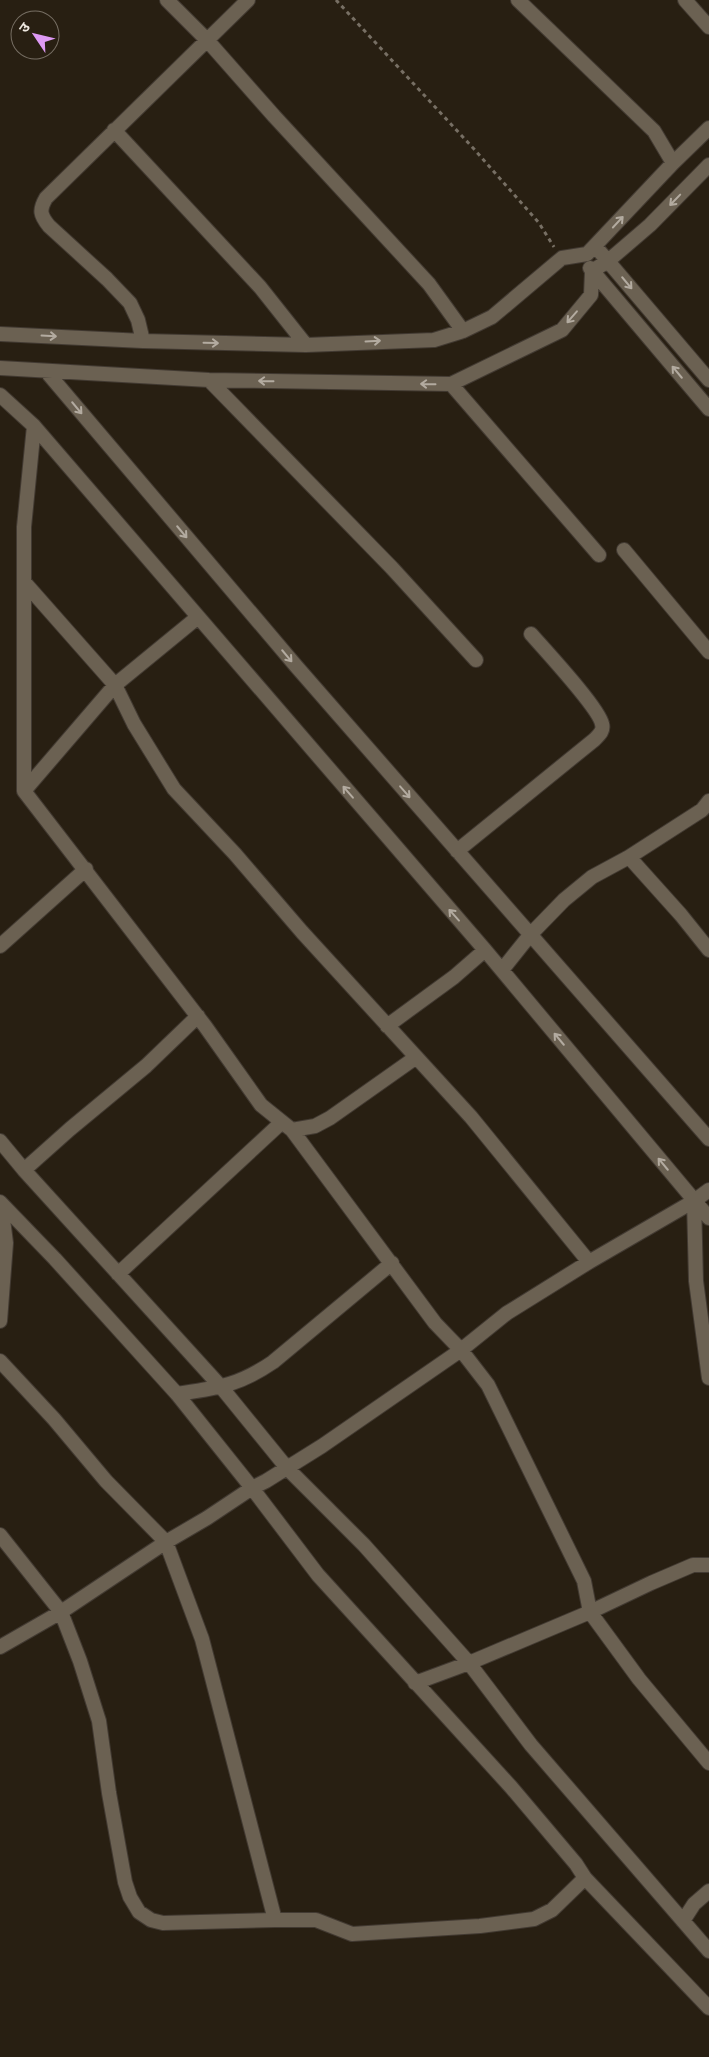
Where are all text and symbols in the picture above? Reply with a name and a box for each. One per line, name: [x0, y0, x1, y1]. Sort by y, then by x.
north arrow: [10, 10, 60, 60]
text: उ: [15, 18, 35, 36]
one-way arrow: [669, 193, 681, 206]
one-way arrow: [612, 215, 624, 228]
one-way arrow: [621, 277, 632, 290]
one-way arrow: [567, 310, 578, 323]
one-way arrow: [40, 332, 56, 341]
one-way arrow: [365, 337, 381, 346]
one-way arrow: [203, 338, 219, 347]
one-way arrow: [672, 366, 683, 379]
one-way arrow: [258, 376, 274, 386]
one-way arrow: [421, 379, 437, 389]
one-way arrow: [72, 402, 83, 415]
one-way arrow: [176, 526, 188, 539]
one-way arrow: [281, 650, 293, 663]
one-way arrow: [342, 785, 354, 798]
one-way arrow: [400, 785, 411, 798]
one-way arrow: [448, 908, 460, 921]
one-way arrow: [553, 1033, 564, 1046]
one-way arrow: [657, 1157, 669, 1170]

